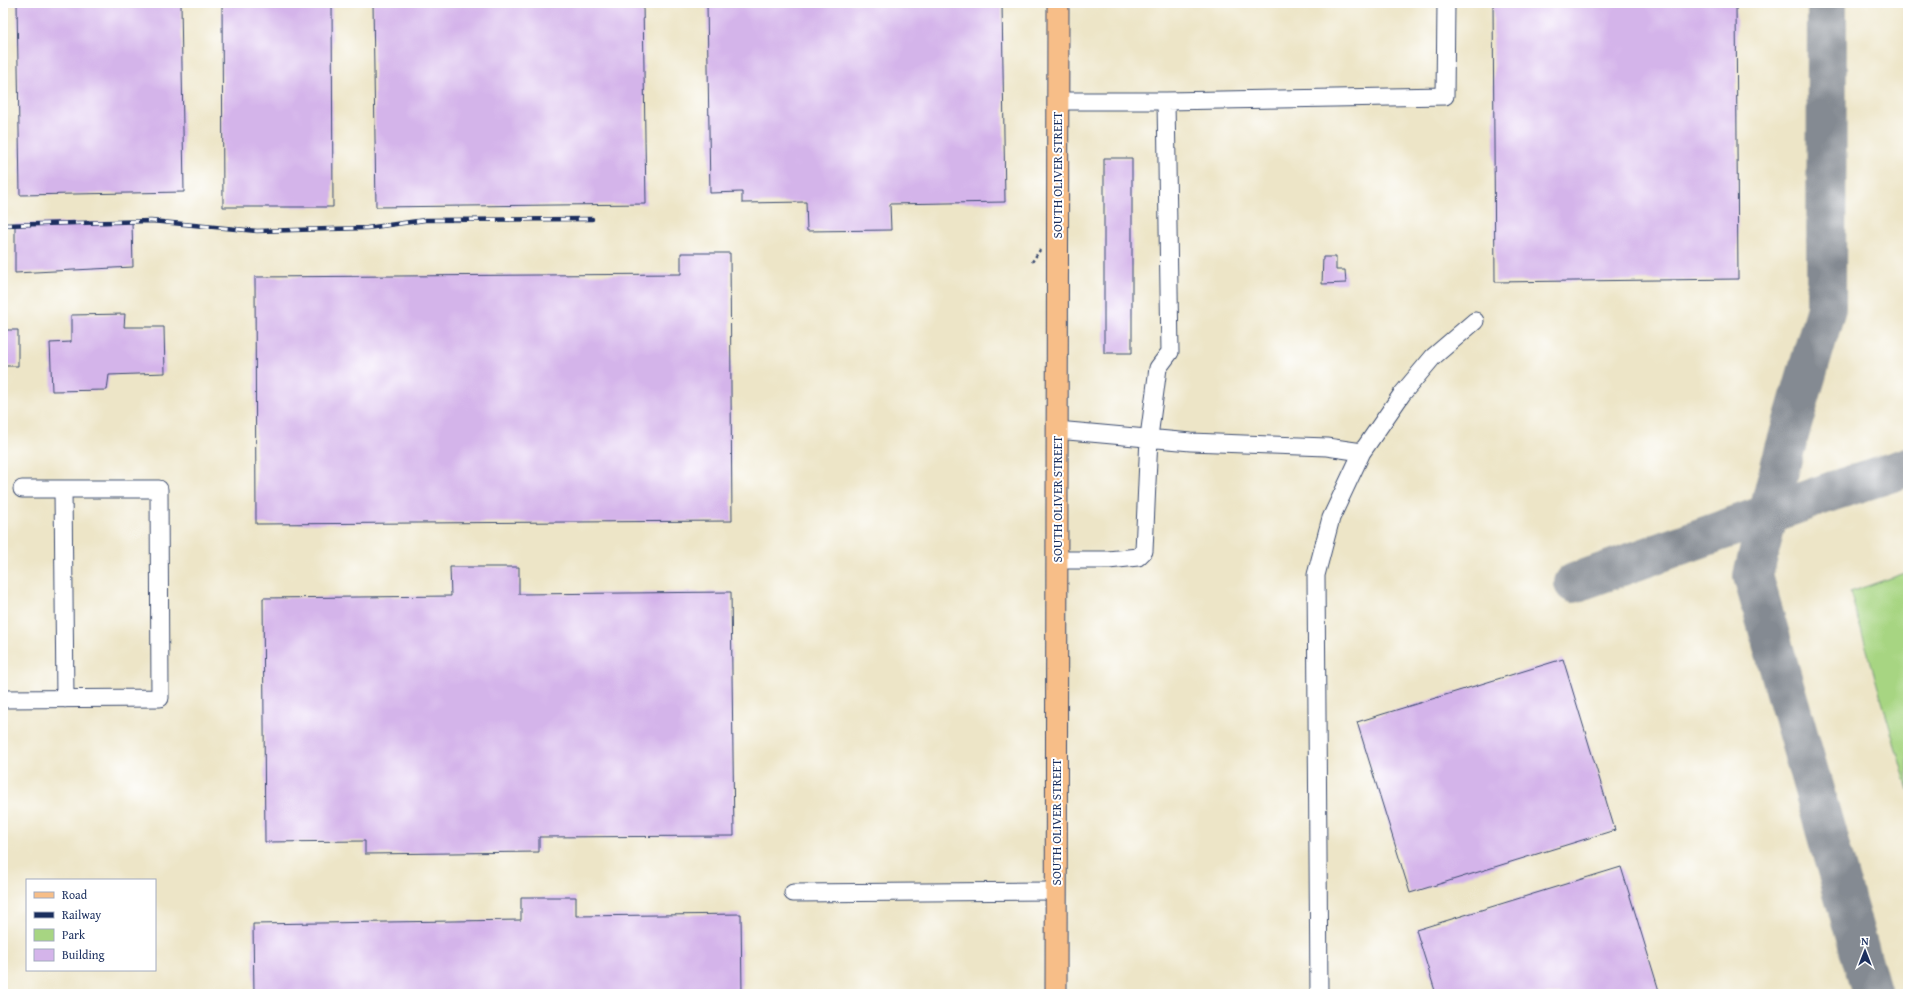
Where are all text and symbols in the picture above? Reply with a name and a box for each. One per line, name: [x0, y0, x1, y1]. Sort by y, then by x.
street label: SOUTH OLIVER STREET: [1048, 111, 1067, 238]
street label: SOUTH OLIVER STREET: [1048, 435, 1067, 562]
street label: SOUTH OLIVER STREET: [1047, 758, 1066, 885]
legend: [26, 879, 156, 971]
text: Road: [62, 886, 88, 903]
text: Railway: [62, 906, 101, 923]
text: Park: [62, 926, 86, 943]
north arrow: [1845, 931, 1885, 971]
text: N: [1861, 933, 1869, 949]
text: Building: [62, 946, 105, 963]

